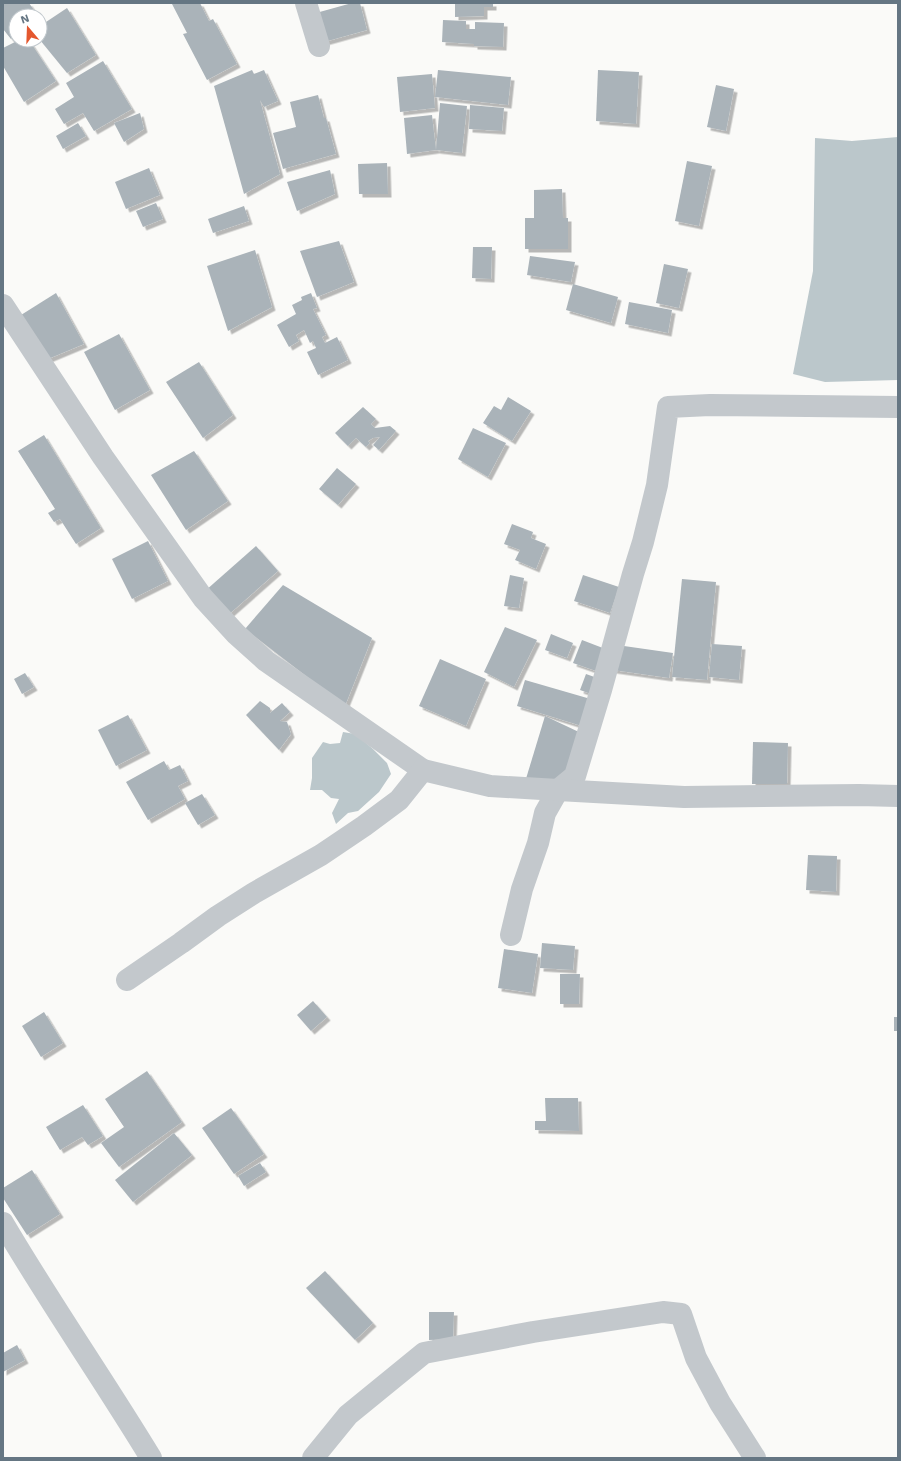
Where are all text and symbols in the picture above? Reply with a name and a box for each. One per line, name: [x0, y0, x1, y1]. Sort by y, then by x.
north arrow: [8, 8, 48, 48]
text: N: [19, 12, 31, 26]

